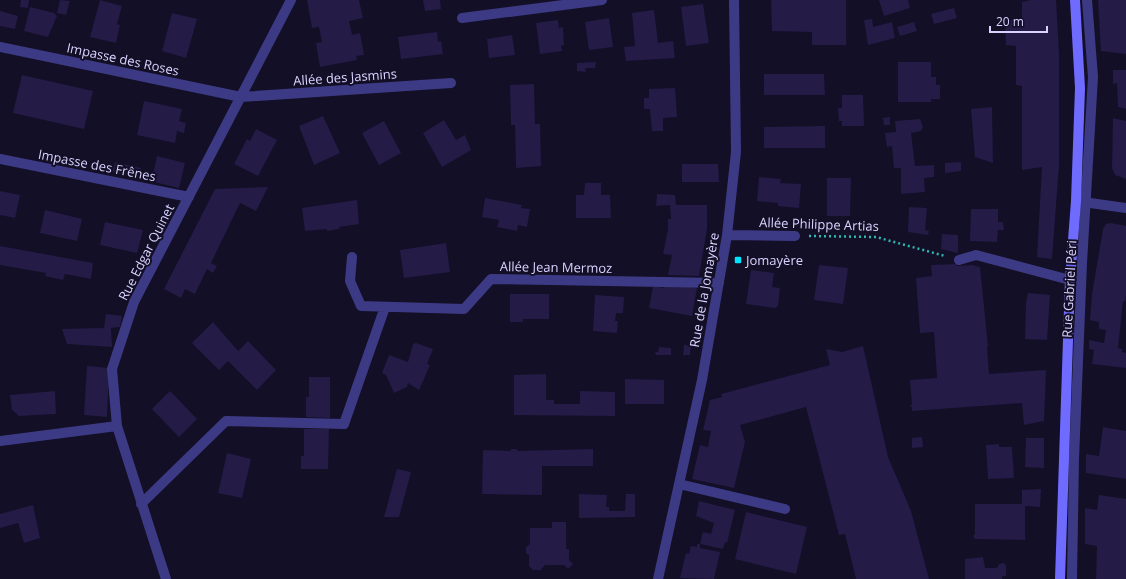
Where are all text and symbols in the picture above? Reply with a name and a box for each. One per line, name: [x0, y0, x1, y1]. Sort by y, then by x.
scale bar: [990, 8, 1047, 34]
text: 20 m: [996, 13, 1024, 30]
street label: Impasse des Roses: [65, 38, 181, 80]
street label: Allée des Jasmins: [293, 64, 397, 90]
street label: Impasse des Frênes: [37, 145, 157, 185]
street label: Rue Edgar Quinet: [114, 200, 178, 303]
street label: Allée Philippe Artias: [759, 213, 879, 235]
street label: Rue de la Jomayère: [685, 231, 723, 349]
street label: Rue Gabriel Péri: [1057, 240, 1081, 338]
place label: Jomayère: [744, 251, 803, 269]
marker: Jomayère: [733, 255, 743, 265]
street label: Allée Jean Mermoz: [500, 257, 612, 277]

